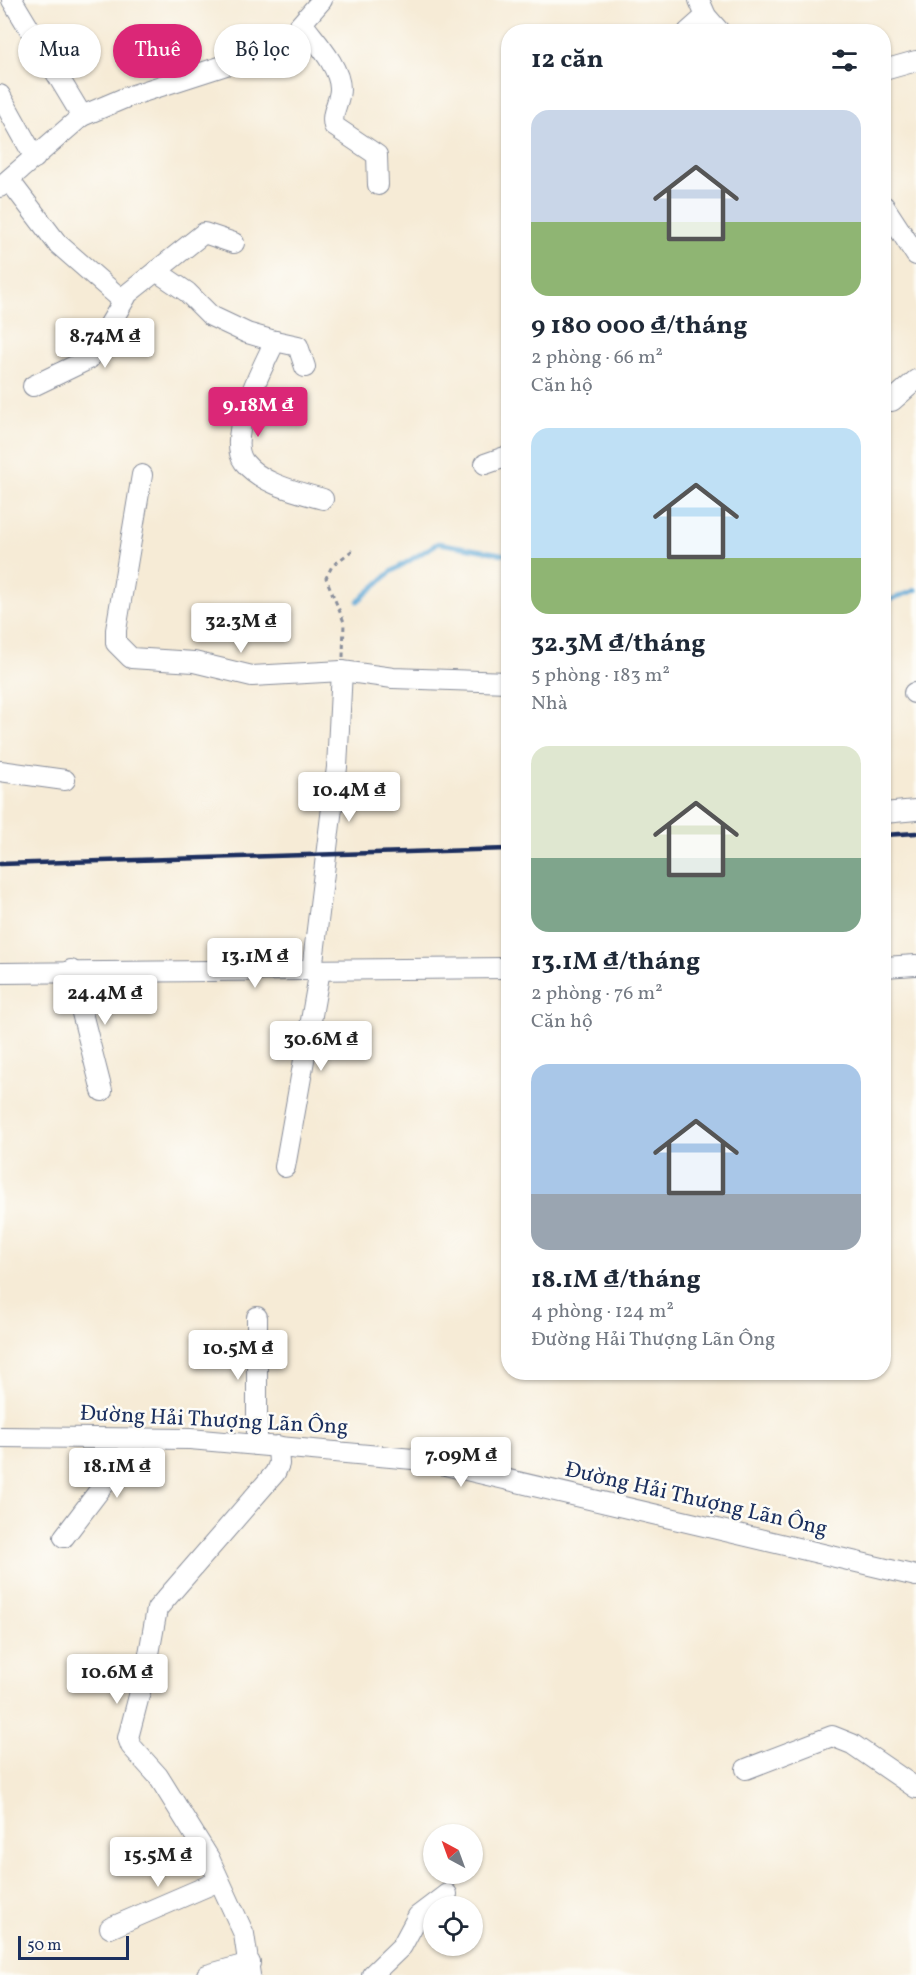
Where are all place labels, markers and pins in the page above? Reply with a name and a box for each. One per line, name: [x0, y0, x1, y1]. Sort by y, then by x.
pin: 8.74M ₫: [50, 318, 160, 369]
pin: 9.18M ₫: [203, 387, 313, 438]
pin: 32.3M ₫: [186, 603, 296, 654]
pin: 10.4M ₫: [294, 772, 404, 823]
pin: 13.1M ₫: [200, 938, 310, 989]
pin: 24.4M ₫: [50, 975, 160, 1026]
pin: 30.6M ₫: [266, 1021, 376, 1072]
pin: 10.5M ₫: [183, 1330, 293, 1381]
pin: 7.09M ₫: [406, 1437, 516, 1488]
pin: 18.1M ₫: [62, 1448, 172, 1499]
pin: 10.6M ₫: [62, 1654, 172, 1705]
pin: 15.5M ₫: [103, 1837, 213, 1888]

